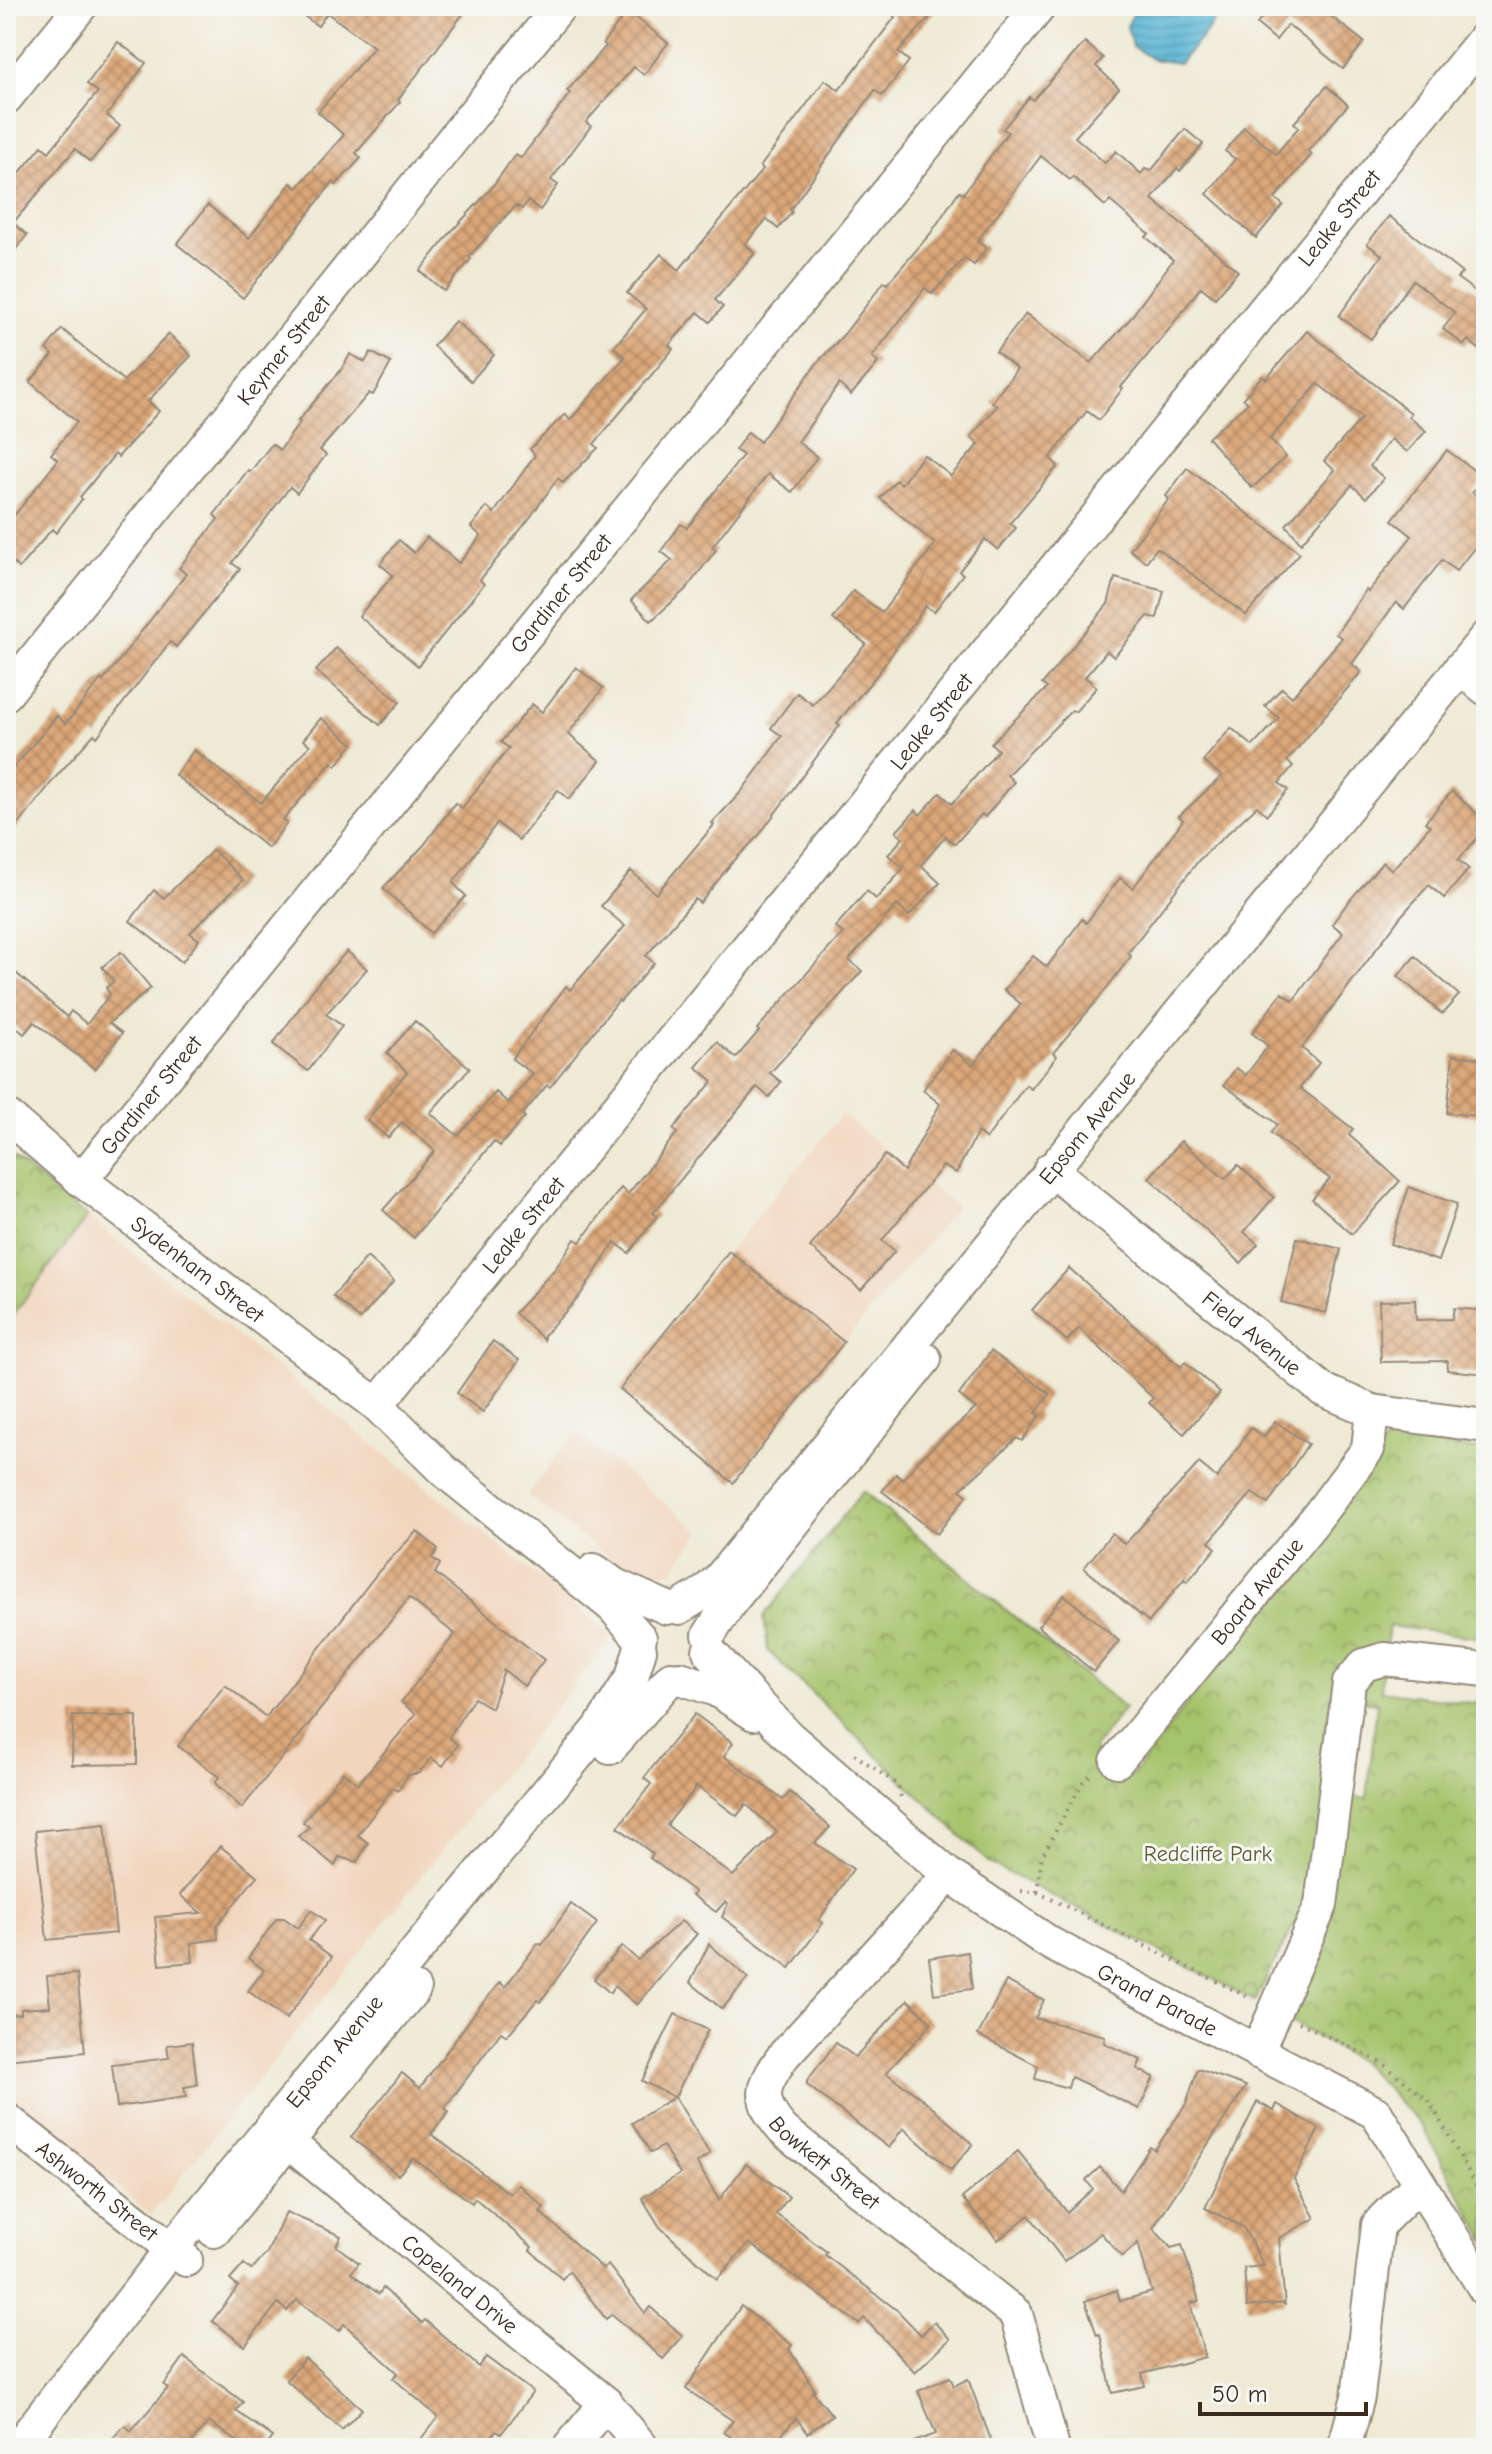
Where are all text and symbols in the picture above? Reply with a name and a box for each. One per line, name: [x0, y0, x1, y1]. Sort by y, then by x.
street label: Leake Street: [1293, 164, 1387, 272]
street label: Keymer Street: [232, 290, 336, 411]
street label: Gardiner Street: [505, 528, 618, 658]
street label: Leake Street: [885, 668, 979, 775]
street label: Gardiner Street: [95, 1030, 208, 1160]
street label: Epsom Avenue: [1034, 1066, 1141, 1190]
street label: Leake Street: [477, 1171, 571, 1279]
street label: Sydenham Street: [126, 1211, 270, 1329]
street label: Field Avenue: [1197, 1286, 1306, 1381]
street label: Board Avenue: [1206, 1533, 1309, 1650]
park label: Redcliffe Park: [1144, 1841, 1273, 1867]
street label: Grand Parade: [1093, 1958, 1222, 2042]
street label: Epsom Avenue: [281, 1990, 389, 2113]
street label: Bowkett Street: [763, 2111, 885, 2216]
street label: Ashworth Street: [31, 2136, 163, 2247]
street label: Copeland Drive: [396, 2229, 523, 2339]
scale bar: [1200, 2366, 1366, 2416]
text: 50 m: [1212, 2380, 1268, 2408]

